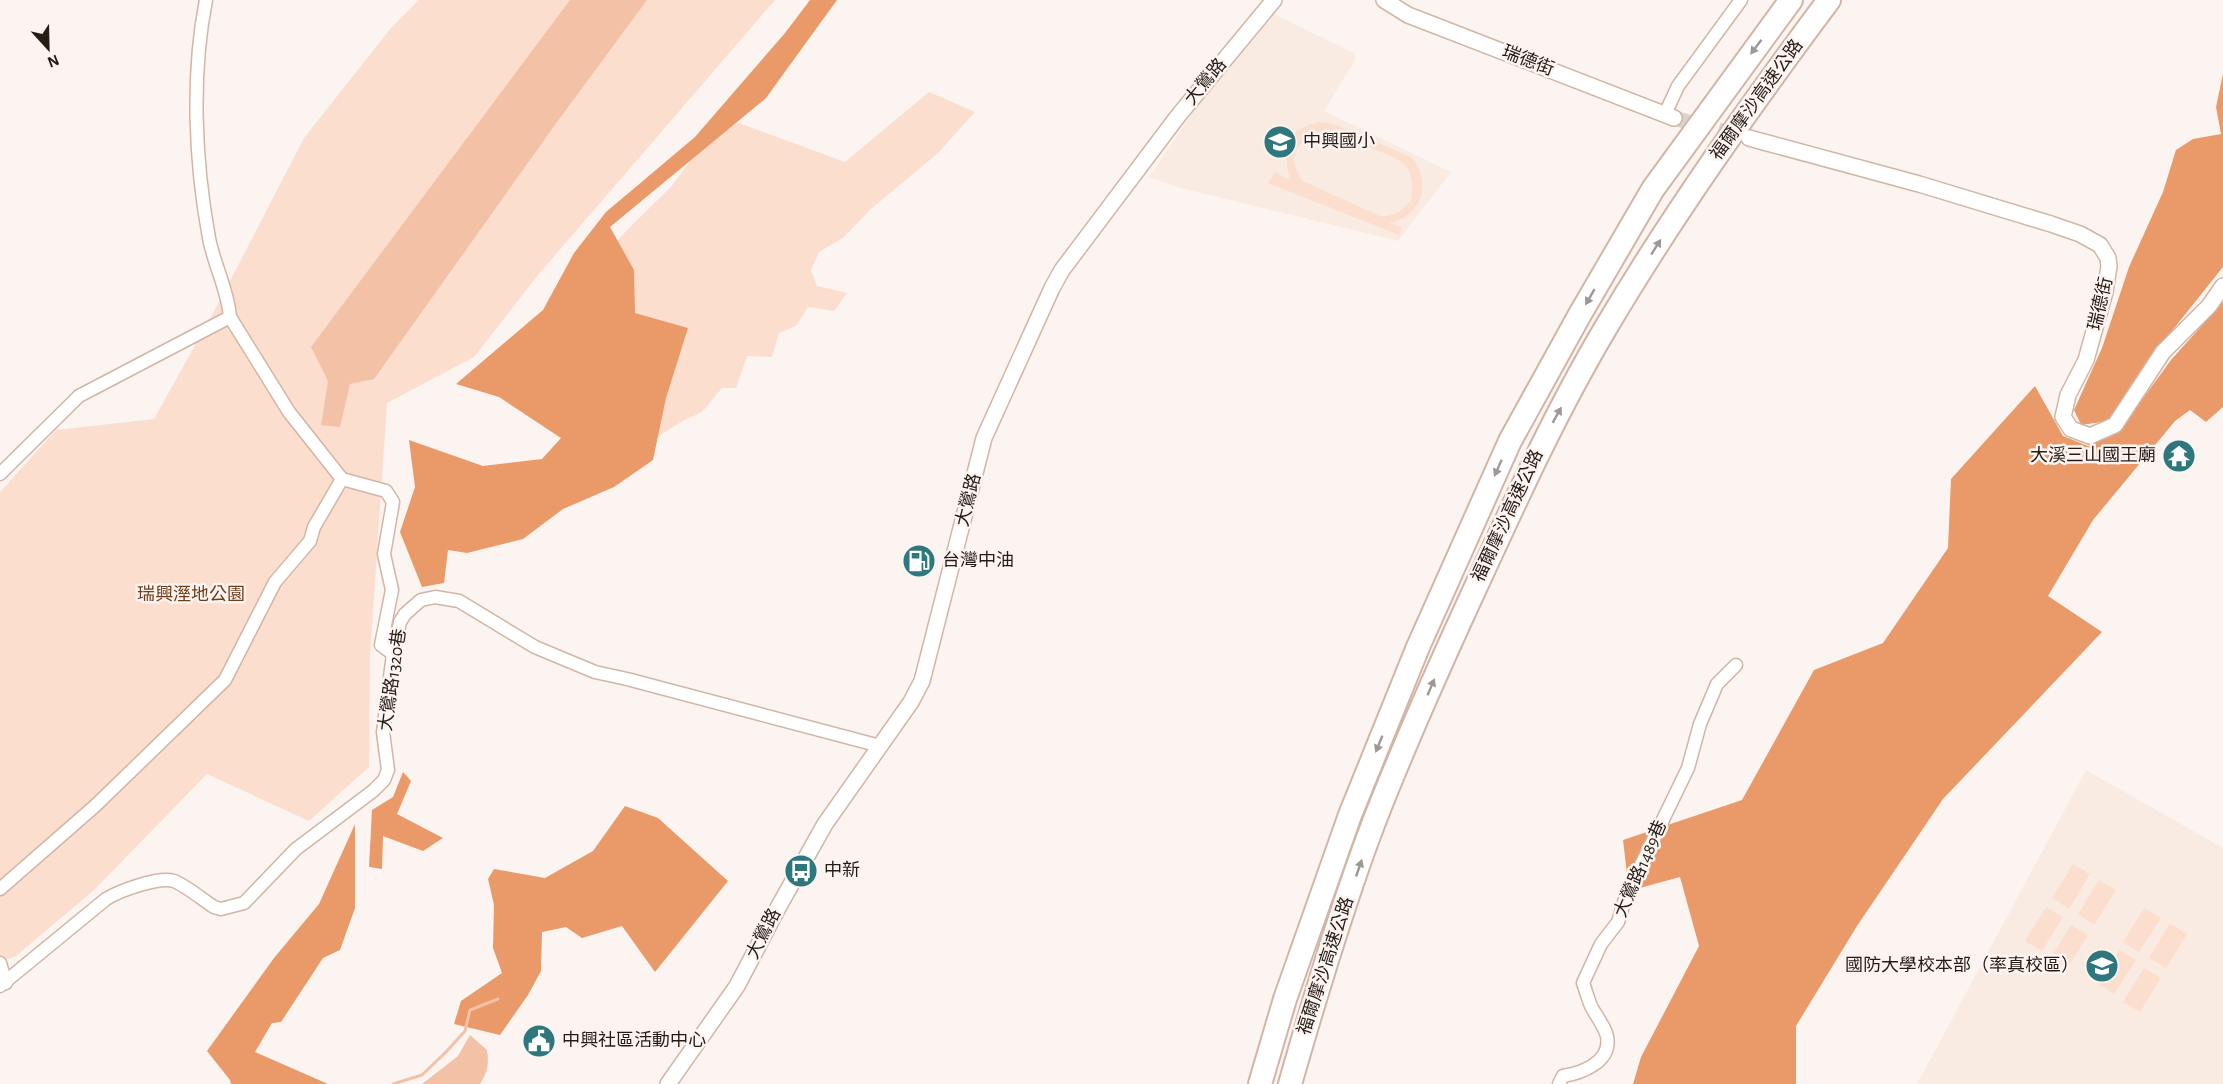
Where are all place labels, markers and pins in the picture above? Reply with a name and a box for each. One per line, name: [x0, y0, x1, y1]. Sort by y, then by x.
school or university icon: 中興國小: [1262, 124, 1298, 160]
place label: 中興國小: [1303, 131, 1375, 151]
temple icon: 大溪三山國王廟: [2161, 438, 2197, 474]
place label: 大溪三山國王廟: [2030, 445, 2156, 465]
fuel station icon: 台灣中油: [901, 543, 937, 579]
place label: 台灣中油: [942, 550, 1014, 570]
bus stop icon: 中新: [783, 853, 819, 889]
place label: 中新: [824, 860, 860, 880]
school or university icon: 國防大學校本部（率真校區）: [2084, 948, 2120, 984]
place label: 國防大學校本部（率真校區）: [1845, 955, 2079, 975]
public building icon: 中興社區活動中心: [521, 1023, 557, 1059]
place label: 中興社區活動中心: [562, 1030, 706, 1050]

